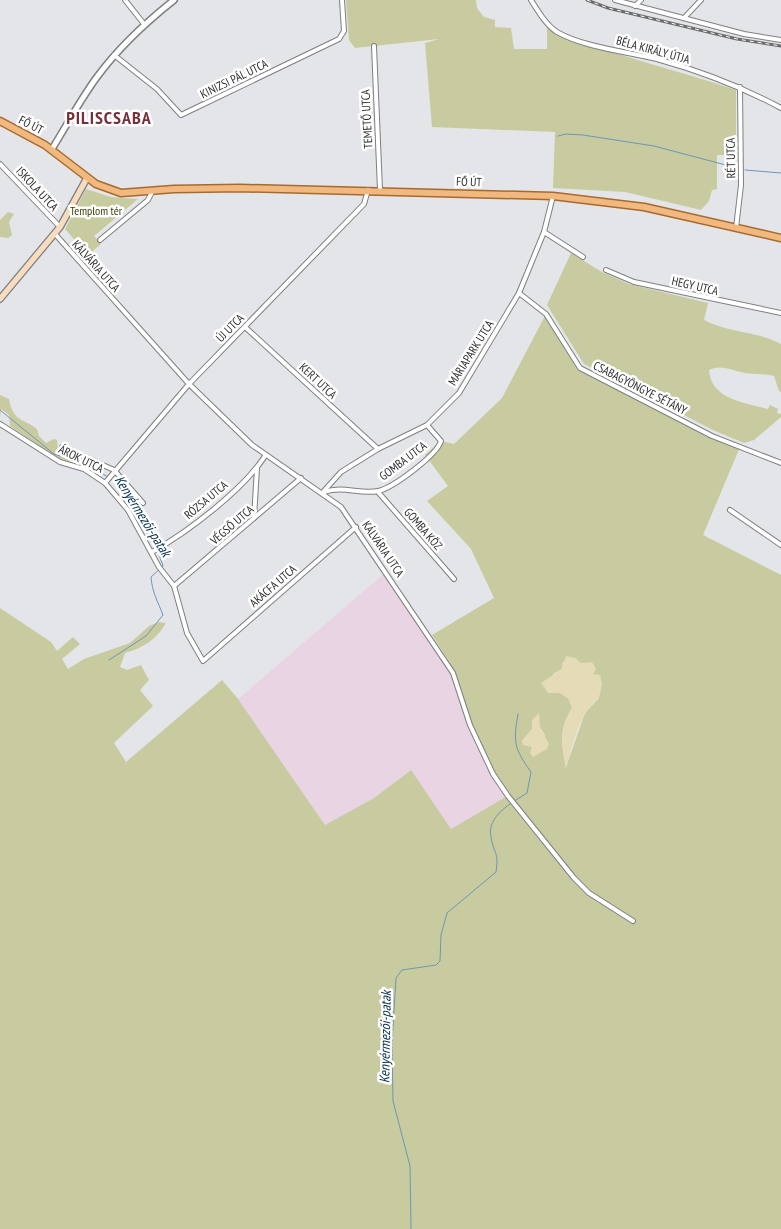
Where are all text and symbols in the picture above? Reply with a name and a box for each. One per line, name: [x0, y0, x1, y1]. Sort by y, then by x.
street label: BÉLA KIRÁLY ÚTJA: [615, 33, 692, 67]
street label: KINIZSI PÁL UTCA: [198, 56, 270, 101]
street label: TEMETŐ UTCA: [357, 89, 376, 149]
district label: PILISCSABA: [66, 106, 152, 129]
street label: FŐ ÚT: [16, 112, 47, 137]
street label: RÉT UTCA: [723, 137, 738, 178]
street label: ISKOLA UTCA: [13, 163, 62, 214]
street label: FŐ ÚT: [456, 174, 483, 189]
park label: Templom tér: [70, 203, 123, 218]
street label: KÁLVÁRIA UTCA: [69, 237, 124, 295]
street label: HEGY UTCA: [670, 273, 720, 298]
street label: ÚJ UTCA: [212, 310, 247, 345]
street label: MÁRIAPARK UTCA: [445, 317, 497, 388]
street label: CSABAGYÖNGYE SÉTÁNY: [591, 357, 690, 418]
street label: KERT UTCA: [296, 360, 340, 402]
street label: GOMBA UTCA: [376, 438, 430, 483]
street label: ÁROK UTCA: [56, 441, 106, 476]
water label: Kenyérmezői-patak: [111, 472, 176, 561]
street label: RÓZSA UTCA: [181, 477, 231, 522]
street label: VÉGSŐ UTCA: [206, 501, 257, 548]
street label: GOMBA KÖZ: [401, 505, 446, 553]
street label: KÁLVÁRIA UTCA: [359, 518, 408, 580]
street label: AKÁCFA UTCA: [246, 561, 299, 610]
water label: Kenyérmezői-patak: [375, 989, 395, 1083]

